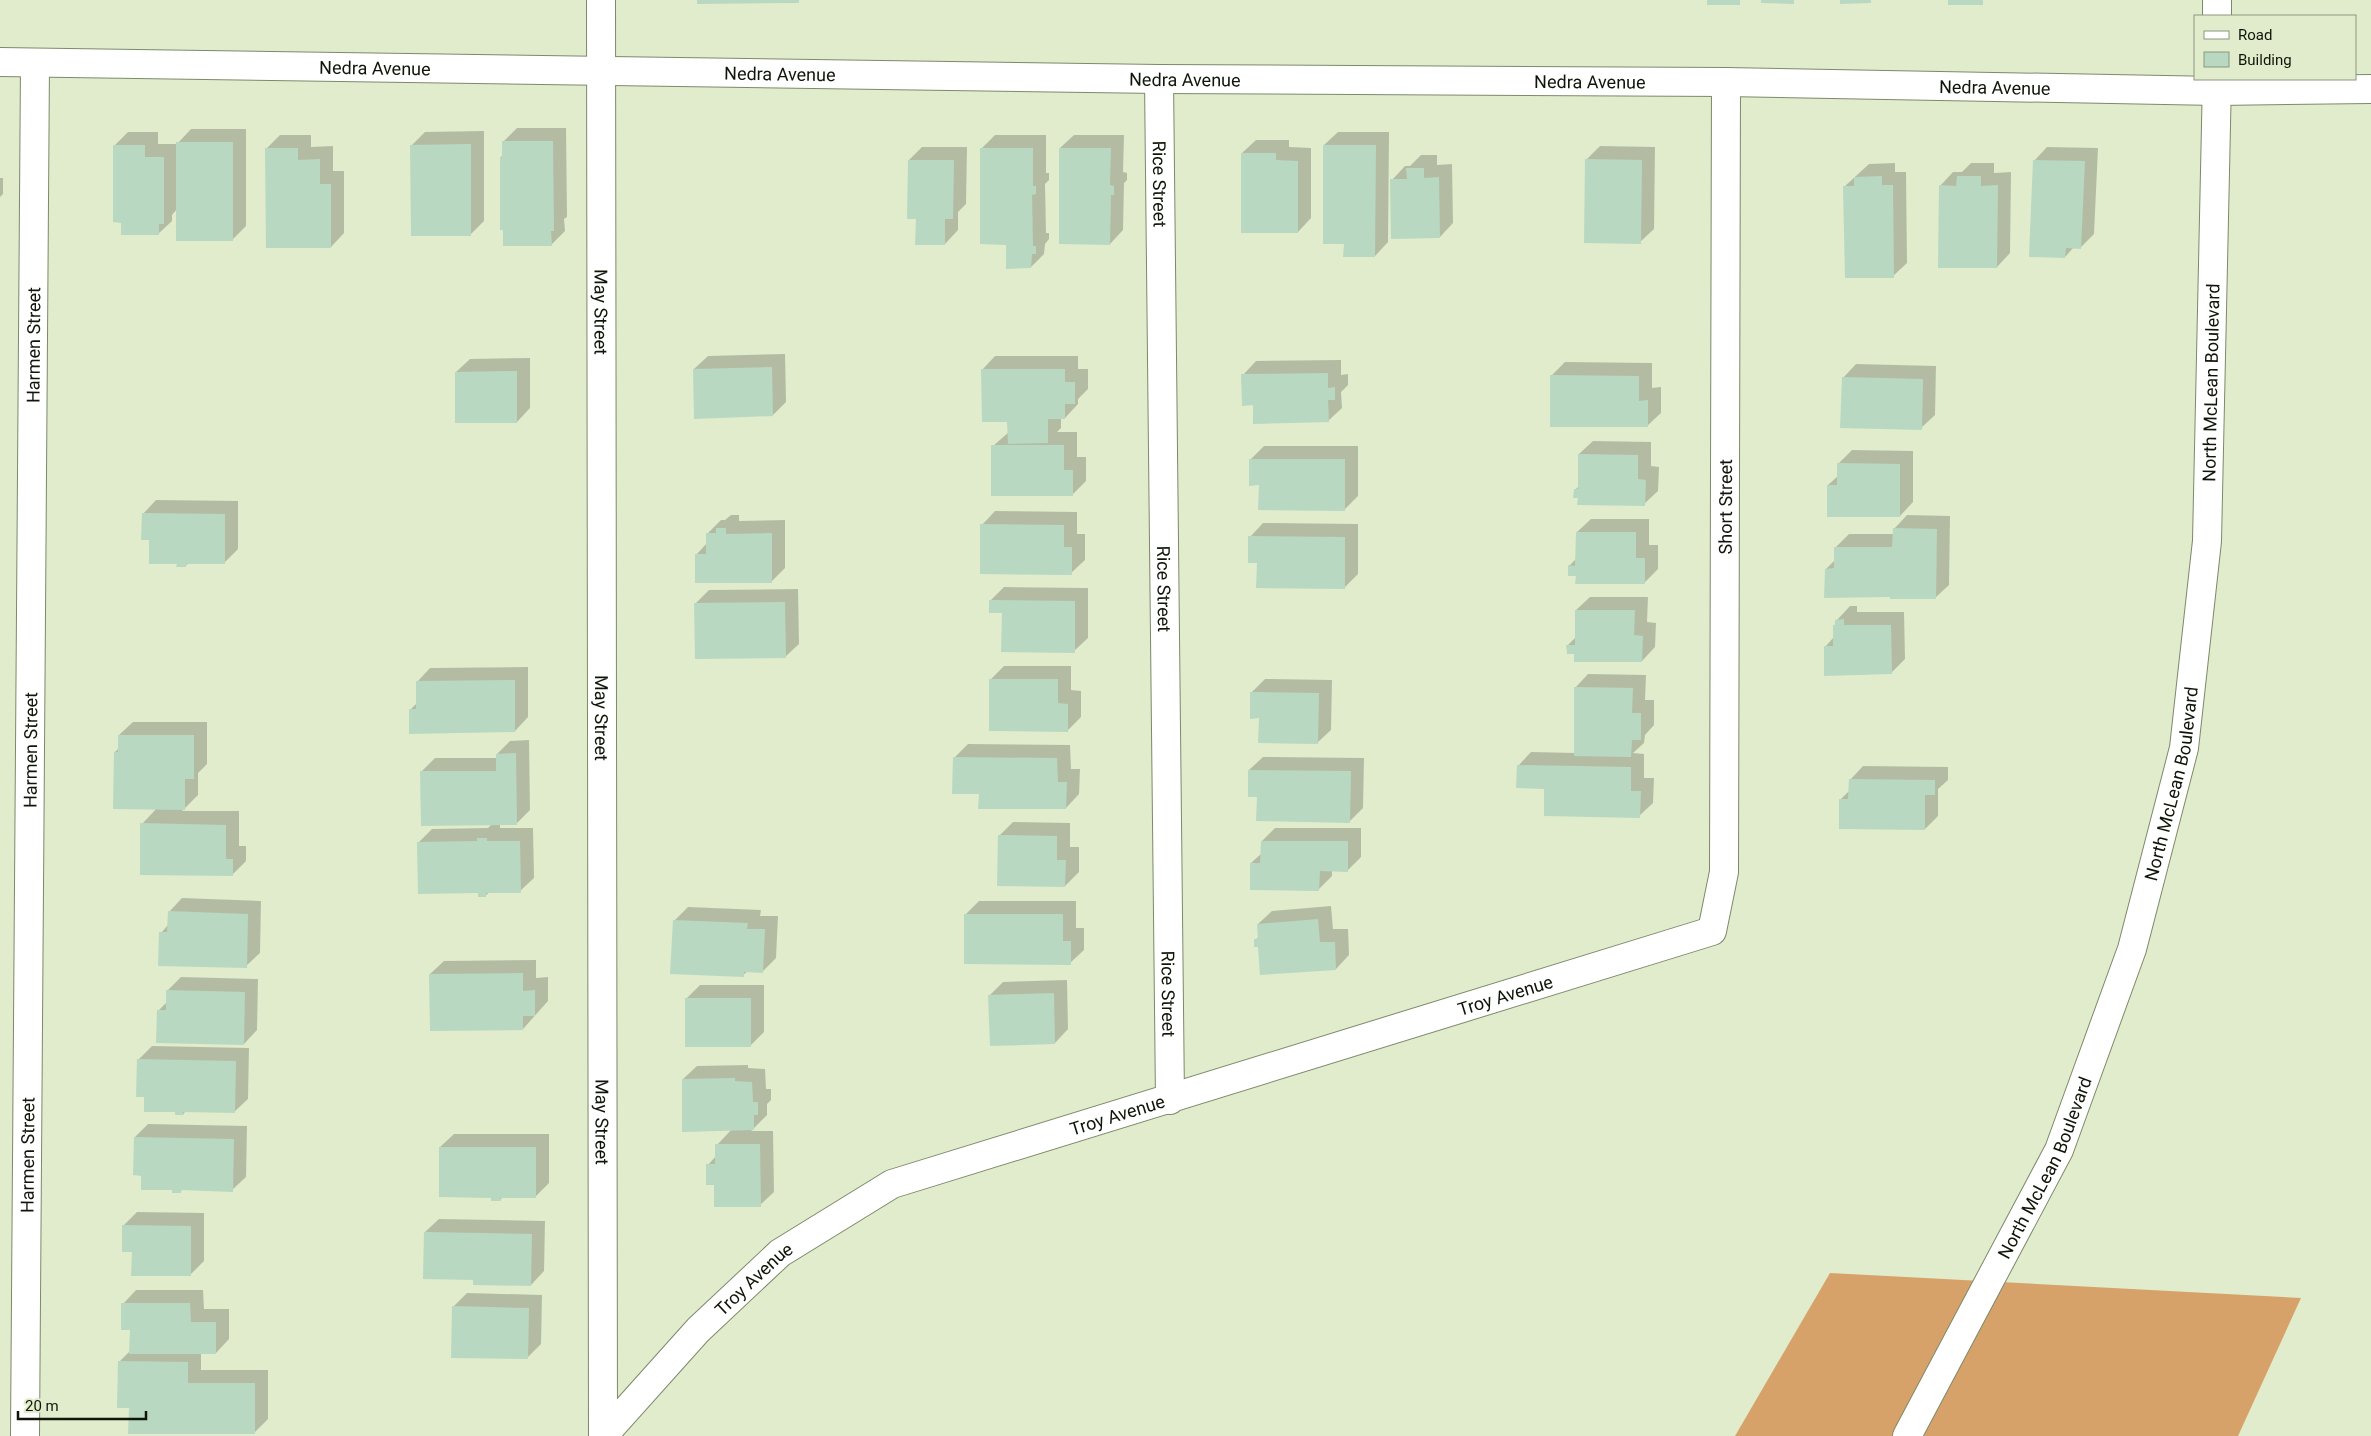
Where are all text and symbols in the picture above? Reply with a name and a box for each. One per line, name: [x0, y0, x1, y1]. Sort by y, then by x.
legend: [2194, 15, 2356, 80]
text: Road: [2238, 26, 2272, 44]
text: Building: [2238, 51, 2292, 69]
street label: Nedra Avenue: [319, 56, 431, 79]
street label: Nedra Avenue: [724, 62, 836, 85]
street label: Nedra Avenue: [1129, 68, 1241, 90]
street label: Nedra Avenue: [1534, 70, 1646, 92]
street label: Nedra Avenue: [1939, 75, 2051, 98]
street label: Rice Street: [1149, 141, 1171, 227]
street label: May Street: [591, 269, 612, 355]
street label: North McLean Boulevard: [2198, 283, 2223, 482]
street label: Harmen Street: [22, 287, 44, 403]
street label: Short Street: [1714, 459, 1736, 554]
street label: Rice Street: [1154, 546, 1175, 632]
street label: May Street: [591, 675, 613, 761]
street label: North McLean Boulevard: [2140, 685, 2201, 883]
street label: Harmen Street: [19, 692, 41, 808]
street label: Rice Street: [1158, 951, 1180, 1037]
street label: Troy Avenue: [1455, 970, 1555, 1019]
street label: North McLean Boulevard: [1993, 1074, 2095, 1262]
street label: May Street: [592, 1079, 613, 1165]
street label: Troy Avenue: [1067, 1090, 1167, 1139]
street label: Harmen Street: [16, 1097, 38, 1213]
street label: Troy Avenue: [710, 1238, 796, 1319]
scale bar: [18, 1388, 145, 1420]
text: 20 m: [25, 1397, 59, 1415]

